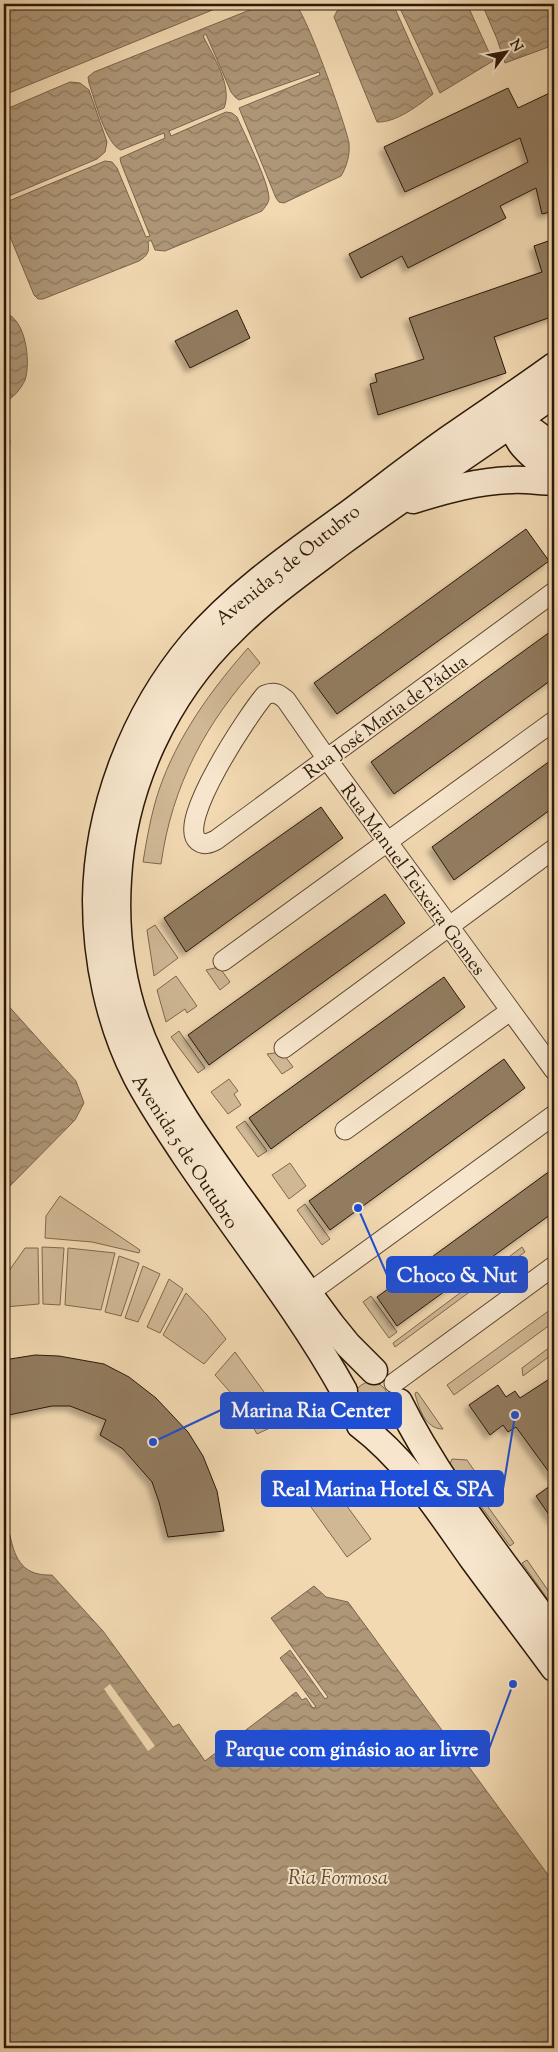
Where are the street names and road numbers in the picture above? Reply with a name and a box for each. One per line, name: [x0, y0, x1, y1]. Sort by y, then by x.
street label: Avenida 5 de Outubro: [211, 499, 367, 633]
street label: Rua José Maria de Pádua: [299, 649, 474, 787]
street label: Rua Manuel Teixeira Gomes: [333, 779, 491, 982]
street label: Avenida 5 de Outubro: [124, 1070, 244, 1235]

